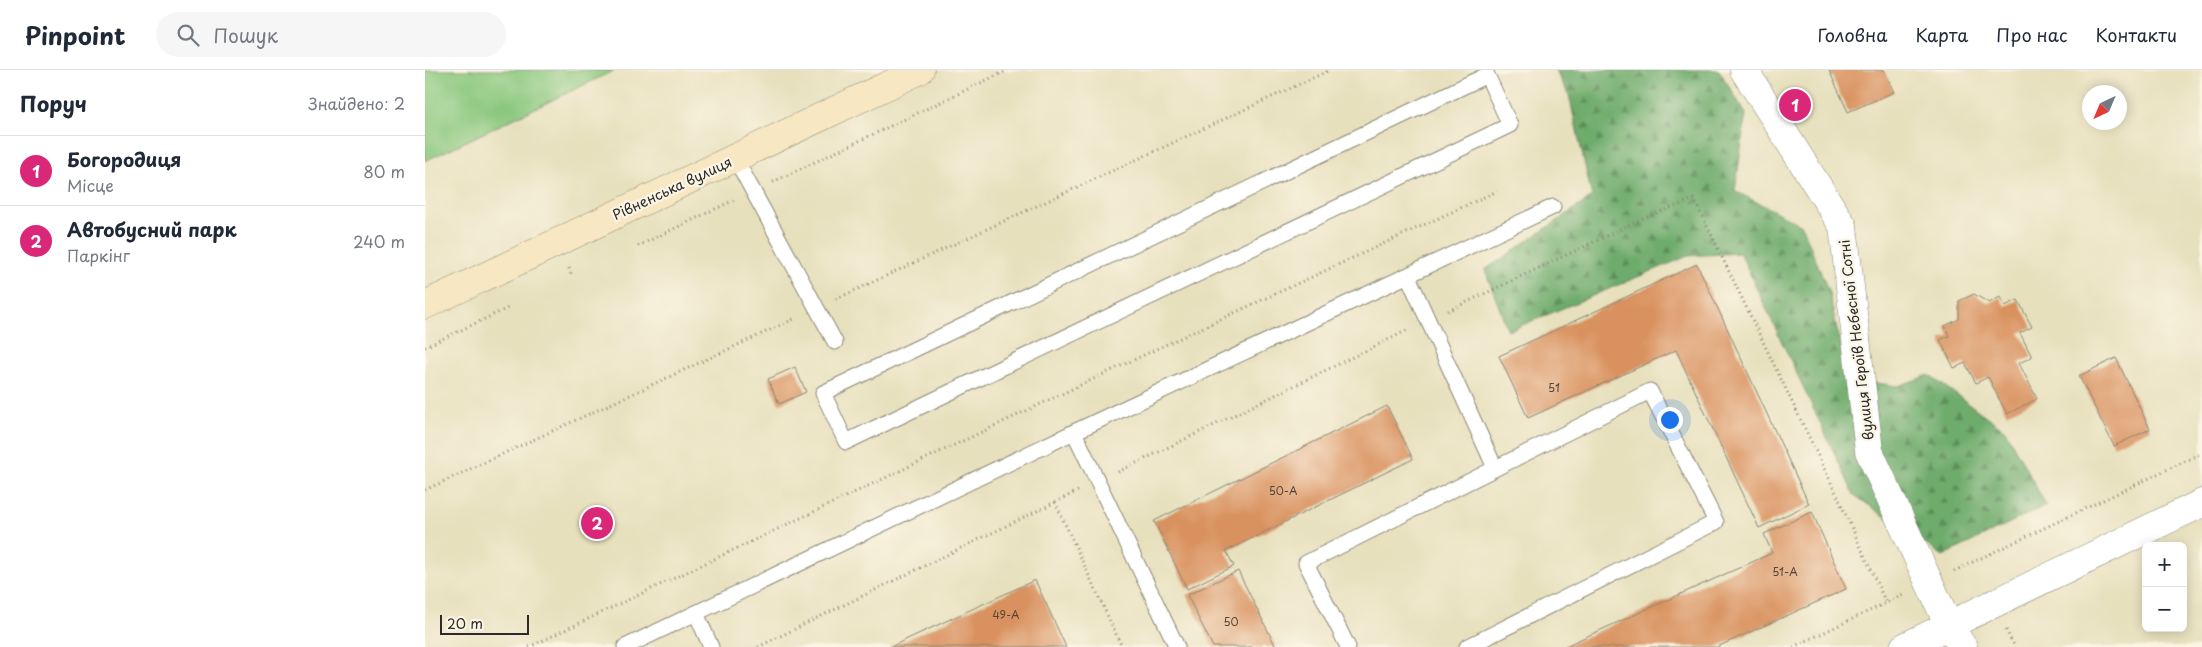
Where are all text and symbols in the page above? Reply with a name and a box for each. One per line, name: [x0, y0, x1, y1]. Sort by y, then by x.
search box: [156, 12, 506, 57]
text: Pinpoint: [25, 17, 126, 53]
icon: search: [174, 21, 202, 49]
text: Пошук: [214, 21, 278, 49]
text: Головна: [1817, 21, 1887, 48]
text: Карта: [1915, 21, 1968, 48]
text: Про нас: [1996, 21, 2068, 48]
text: Контакти: [2096, 21, 2177, 48]
north arrow: [2082, 85, 2127, 130]
pin: 1: [1779, 86, 1811, 124]
text: Поруч: [20, 87, 87, 119]
text: Знайдено: 2: [308, 91, 405, 115]
text: Богородиця: [67, 145, 181, 173]
street label: Рівненська вулиця: [609, 151, 735, 225]
text: 1: [32, 159, 40, 183]
text: 80 m: [363, 159, 405, 183]
text: Місце: [67, 173, 114, 197]
text: Автобусний парк: [67, 215, 237, 243]
text: 2: [30, 229, 42, 253]
text: 240 m: [353, 229, 405, 253]
street label: вулиця Героїв Небесної Сотні: [1833, 239, 1879, 441]
text: Паркінг: [67, 243, 130, 267]
house number: 51: [1548, 379, 1560, 396]
your location: [1657, 407, 1683, 433]
house number: 50-А: [1269, 482, 1298, 499]
pin: 2: [581, 504, 613, 542]
map controls: [2142, 542, 2187, 632]
button: +: [2142, 542, 2187, 587]
house number: 51-А: [1772, 563, 1798, 580]
button: −: [2142, 587, 2187, 632]
house number: 49-А: [992, 606, 1020, 623]
scale bar: [440, 612, 529, 635]
text: 20 m: [447, 613, 483, 634]
house number: 50: [1223, 613, 1239, 630]

